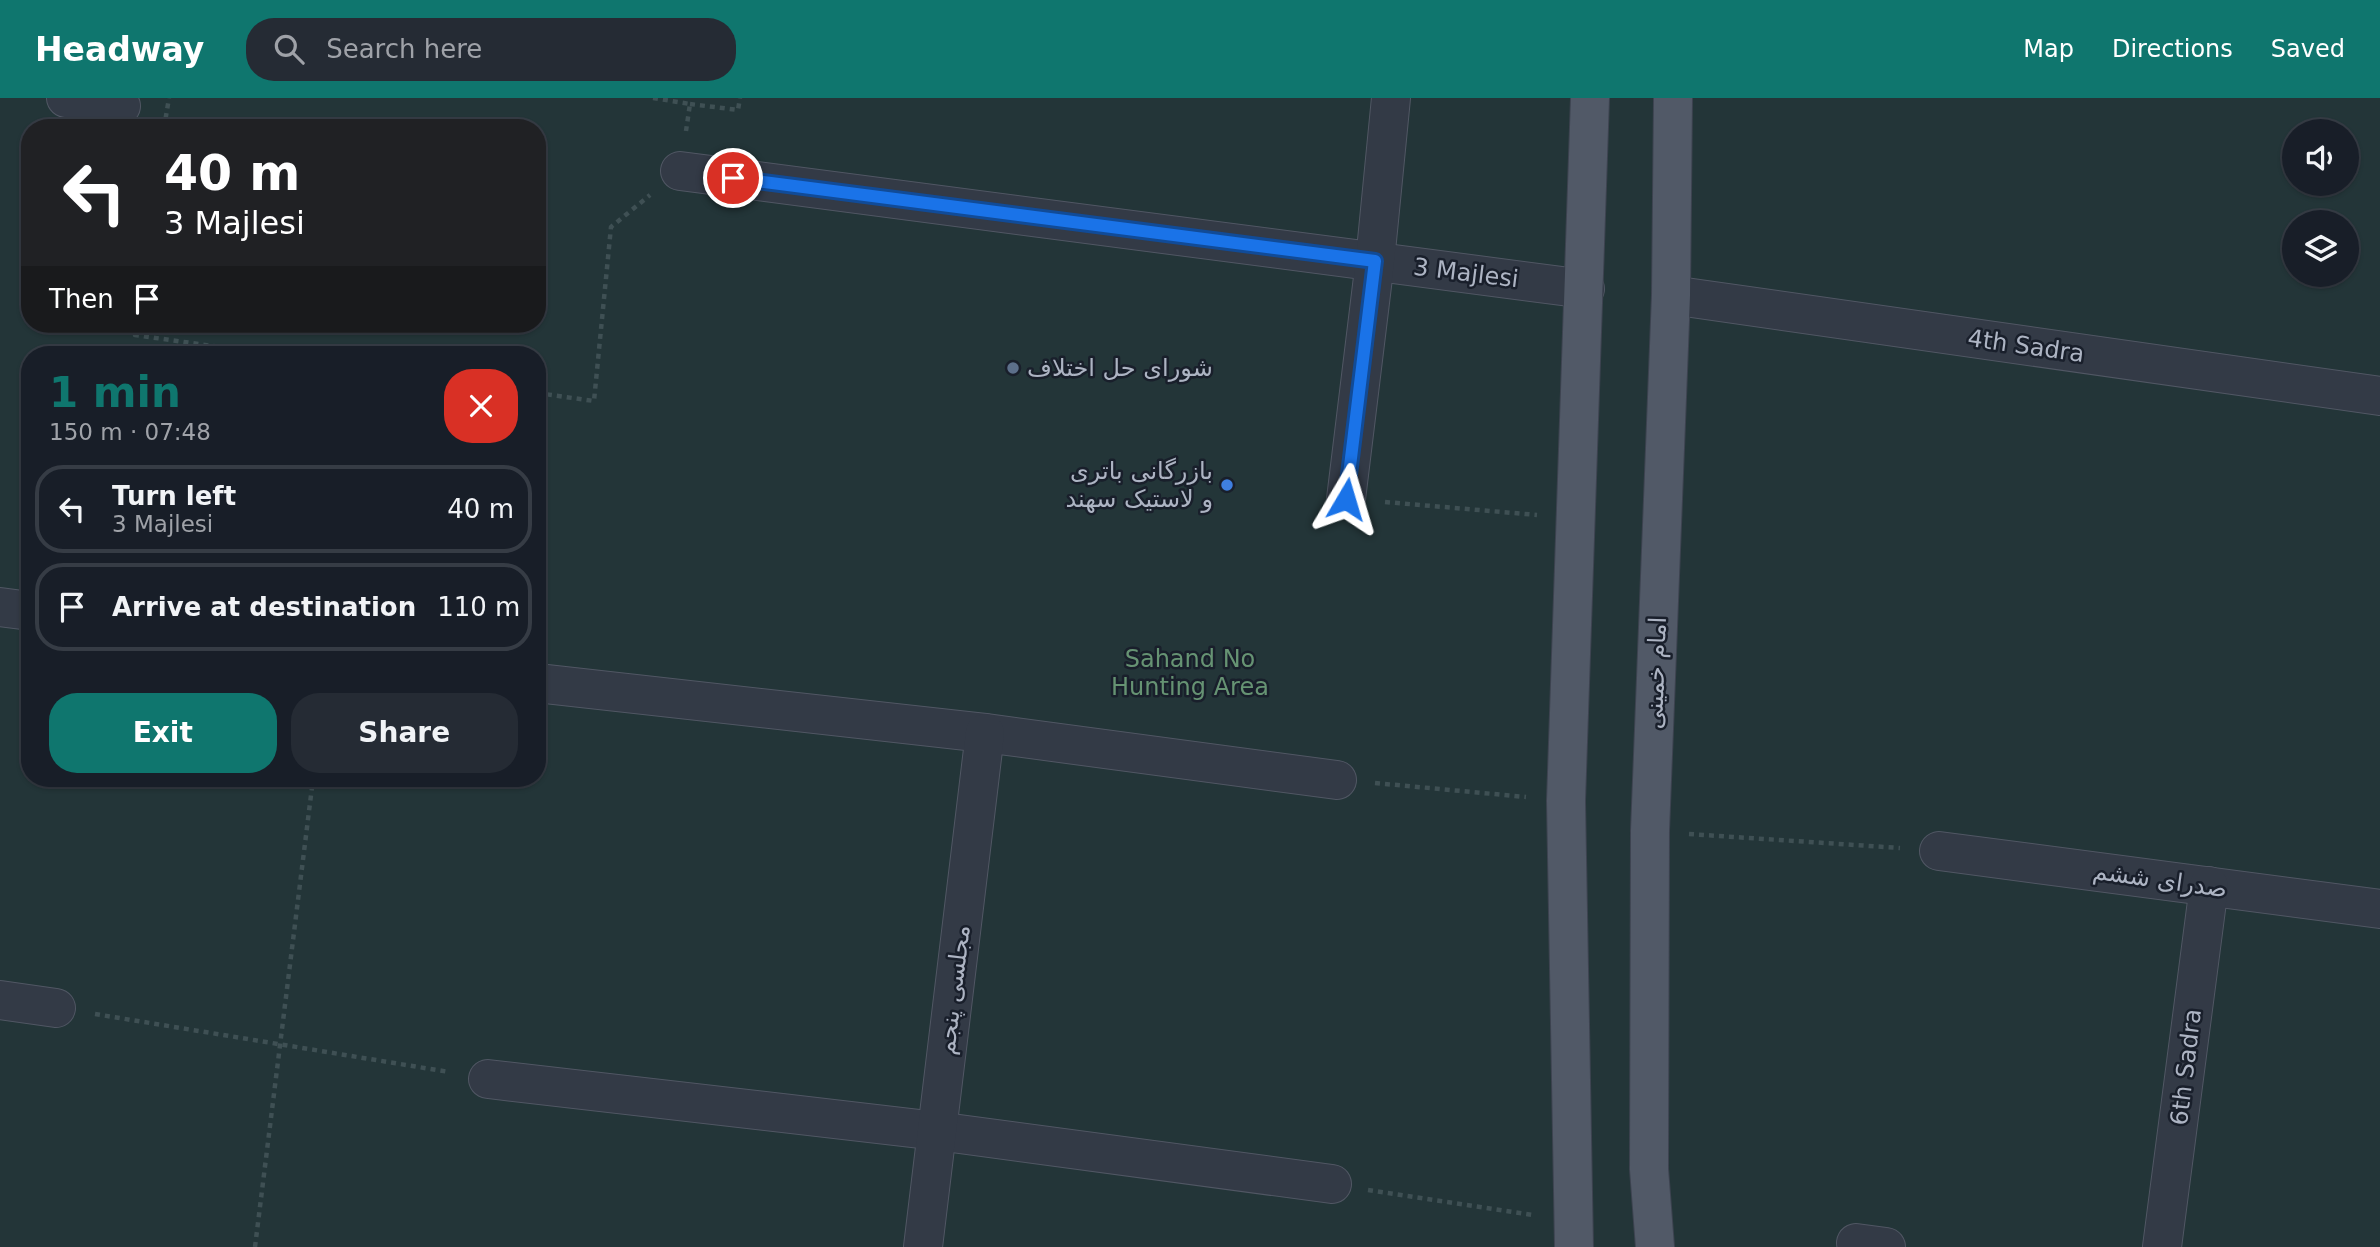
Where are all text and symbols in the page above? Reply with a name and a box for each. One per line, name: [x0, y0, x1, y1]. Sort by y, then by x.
search box: [246, 18, 736, 81]
text: Headway: [35, 30, 204, 69]
icon: search: [270, 30, 308, 68]
text: Search here: [326, 34, 482, 64]
text: Map: [2023, 35, 2074, 63]
text: Directions: [2112, 35, 2233, 63]
text: Saved: [2271, 35, 2345, 63]
map controls: [2282, 119, 2359, 287]
button: sound: [2282, 119, 2359, 196]
text: 40 m: [164, 145, 300, 202]
icon: left: [49, 147, 140, 238]
pin: [703, 148, 763, 208]
icon: arrive: [714, 159, 752, 197]
text: 3 Majlesi: [164, 204, 305, 242]
button: layers: [2282, 210, 2359, 287]
street label: 3 Majlesi: [1412, 253, 1520, 293]
icon: arrive: [128, 280, 166, 318]
text: Then: [49, 284, 114, 314]
street label: 4th Sadra: [1966, 324, 2086, 368]
place label: شورای حل اختلاف: [1027, 354, 1213, 382]
marker: شورای حل اختلاف: [1005, 360, 1021, 376]
text: 1 min: [49, 368, 181, 417]
button: close: [444, 369, 518, 443]
text: 150 m · 07:48: [49, 419, 211, 445]
place label: بازرگانی باتری و لاستیک سهند: [1065, 457, 1213, 513]
position arrow: [1309, 462, 1383, 536]
marker: بازرگانی باتری و لاستیک سهند: [1219, 477, 1235, 493]
text: Turn left: [112, 481, 236, 511]
icon: left: [53, 490, 91, 528]
text: 40 m: [447, 494, 514, 524]
text: 3 Majlesi: [112, 511, 213, 537]
icon: arrive: [53, 588, 91, 626]
text: Arrive at destination: [112, 592, 416, 622]
text: 110 m: [437, 592, 520, 622]
street label: امام خمینی: [1640, 616, 1672, 730]
park label: Sahand No Hunting Area: [1111, 645, 1269, 701]
button: Exit: [49, 693, 277, 773]
button: Share: [291, 693, 518, 773]
street label: صدرای ششم: [2091, 857, 2229, 903]
street label: مجلسی پنجم: [932, 923, 976, 1057]
street label: 6th Sadra: [2165, 1007, 2207, 1127]

